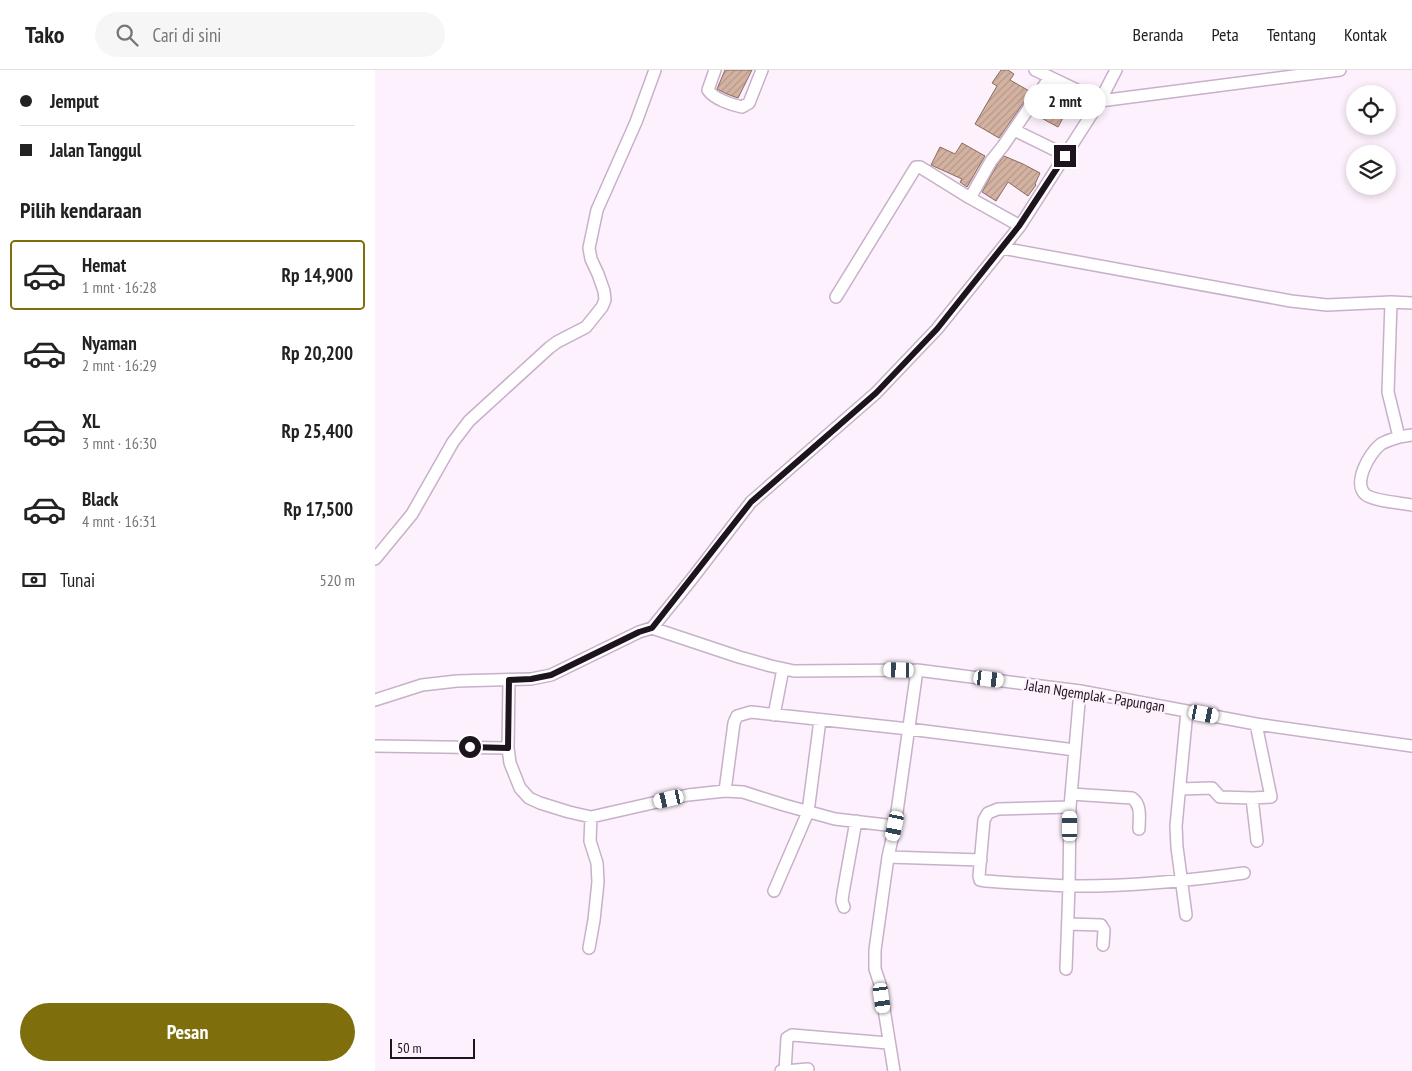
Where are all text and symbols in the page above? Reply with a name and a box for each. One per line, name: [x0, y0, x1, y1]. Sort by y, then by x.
search box: [95, 12, 445, 57]
text: Tako: [25, 19, 65, 50]
icon: search: [113, 21, 141, 49]
text: Cari di sini: [153, 23, 221, 47]
text: Beranda: [1133, 23, 1183, 46]
text: Peta: [1211, 23, 1239, 46]
text: Tentang: [1267, 23, 1316, 46]
text: Kontak: [1344, 23, 1387, 46]
callout: 2 mnt: [1024, 83, 1106, 118]
map controls: [1346, 85, 1396, 195]
button: locate: [1346, 85, 1396, 135]
text: Jemput: [50, 89, 99, 113]
text: 2 mnt: [1048, 91, 1082, 111]
text: Jalan Tanggul: [50, 138, 141, 162]
route end: [1054, 145, 1076, 167]
button: layers: [1346, 145, 1396, 195]
text: Pilih kendaraan: [20, 196, 142, 224]
icon: car: [22, 253, 67, 298]
text: Hemat: [82, 253, 126, 277]
text: Rp 14,900: [282, 263, 353, 287]
text: 1 mnt · 16:28: [82, 277, 157, 297]
icon: car: [22, 331, 67, 376]
text: Nyaman: [82, 331, 137, 355]
text: Rp 20,200: [282, 341, 353, 365]
text: 2 mnt · 16:29: [82, 355, 157, 375]
icon: car: [22, 409, 67, 454]
text: XL: [82, 409, 100, 433]
text: Rp 25,400: [282, 419, 353, 443]
text: 3 mnt · 16:30: [82, 433, 157, 453]
icon: car: [22, 487, 67, 532]
text: Black: [82, 487, 118, 511]
text: Rp 17,500: [283, 497, 353, 521]
text: 4 mnt · 16:31: [82, 511, 157, 531]
icon: cash: [20, 566, 48, 594]
text: Tunai: [60, 568, 95, 592]
text: 520 m: [320, 570, 355, 590]
car: [883, 662, 914, 678]
car: [973, 670, 1004, 688]
street label: Jalan Ngemplak - Papungan: [1023, 675, 1166, 716]
car: [1187, 704, 1220, 724]
route start: [459, 736, 481, 758]
car: [652, 788, 685, 810]
car: [884, 810, 905, 842]
car: [1062, 811, 1077, 841]
car: [872, 982, 891, 1014]
button: Pesan: [20, 1003, 355, 1061]
scale bar: [390, 1036, 475, 1059]
text: 50 m: [397, 1039, 422, 1057]

